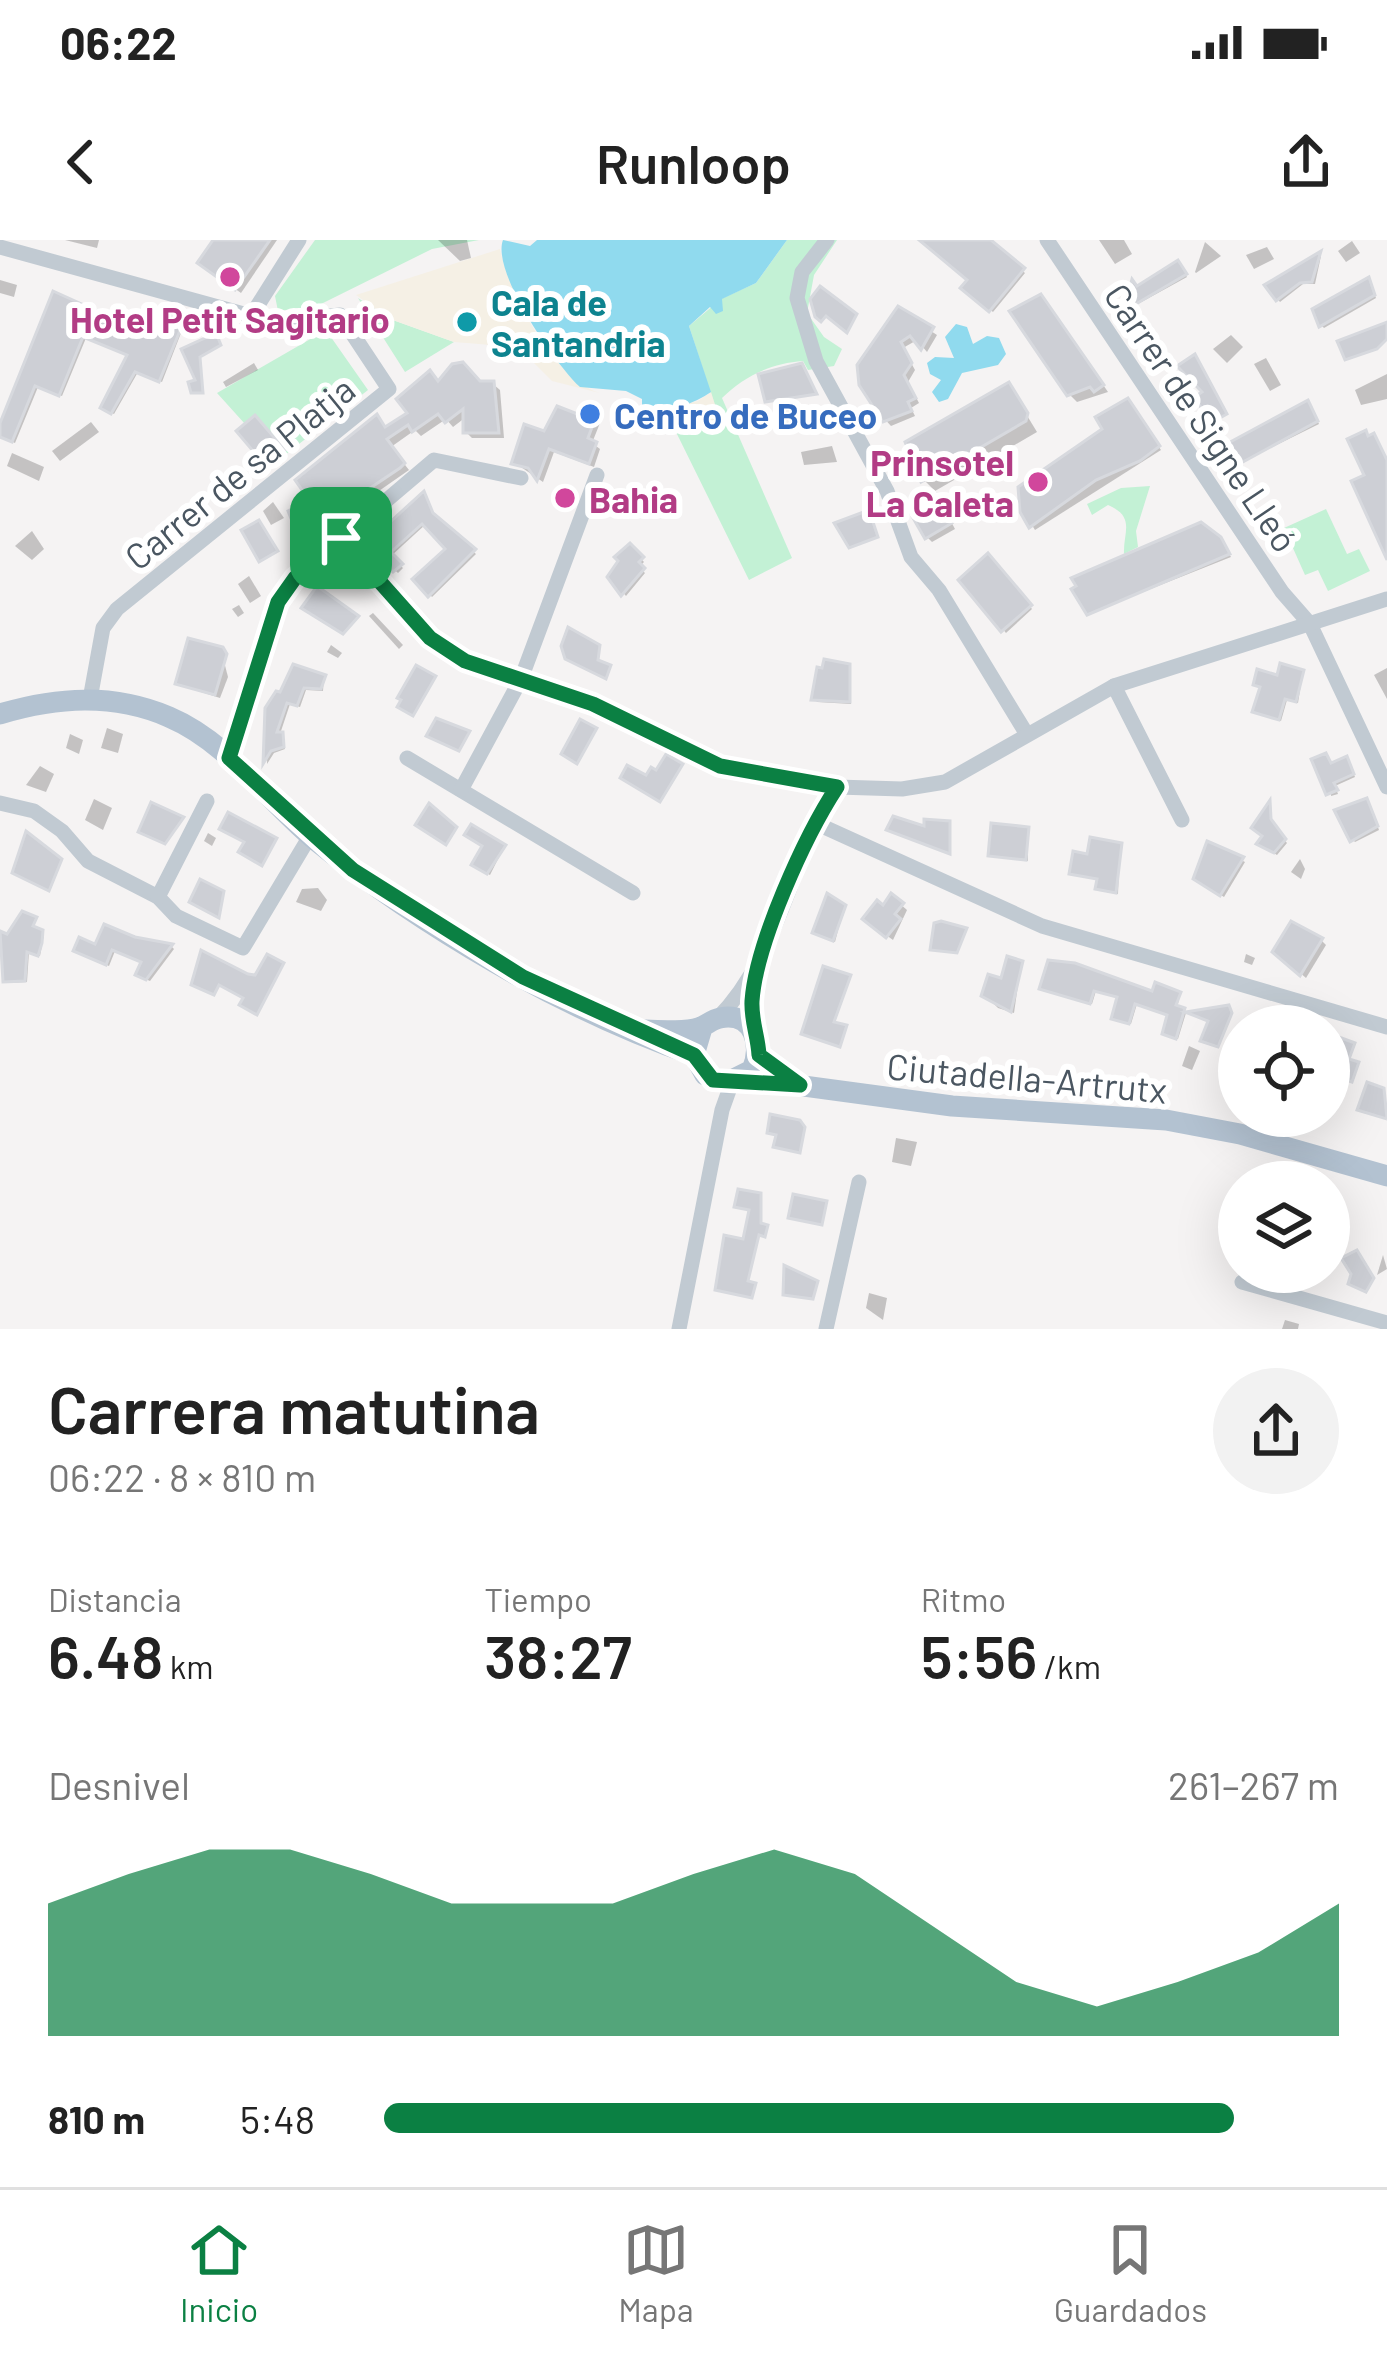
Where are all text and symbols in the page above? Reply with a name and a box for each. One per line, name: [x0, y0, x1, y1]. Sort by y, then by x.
text: 06:22: [60, 15, 177, 69]
icon: back: [48, 129, 114, 195]
icon: share: [1273, 129, 1339, 195]
text: Runloop: [596, 130, 791, 195]
marker: Hotel Petit Sagitario: [217, 264, 243, 290]
street label: Carrer de Signe Lleó: [1096, 275, 1308, 559]
place label: Cala de Santandria: [491, 280, 666, 364]
place label: Hotel Petit Sagitario: [70, 297, 390, 340]
marker: Cala de Santandria: [454, 309, 480, 335]
street label: Carrer de sa Platja: [116, 366, 362, 578]
place label: Centro de Buceo: [614, 393, 877, 436]
marker: Centro de Buceo: [577, 401, 603, 427]
place label: Prinsotel La Caleta: [866, 440, 1014, 524]
marker: Prinsotel La Caleta: [1025, 469, 1051, 495]
place label: Bahia: [589, 477, 678, 520]
marker: Bahia: [552, 485, 578, 511]
pin: [290, 487, 392, 589]
icon: arrive: [308, 505, 374, 571]
map controls: [1218, 1005, 1350, 1293]
button: locate: [1218, 1005, 1350, 1137]
street label: Ciutadella-Artrutx: [885, 1043, 1169, 1111]
button: layers: [1218, 1161, 1350, 1293]
text: Carrera matutina: [48, 1368, 540, 1447]
button: share: [1213, 1368, 1339, 1494]
text: 06:22 · 8 × 810 m: [48, 1453, 316, 1500]
text: Distancia: [48, 1579, 182, 1619]
text: Tiempo: [484, 1579, 592, 1619]
text: Ritmo: [921, 1579, 1006, 1619]
text: 6.48: [48, 1619, 163, 1691]
text: 38:27: [484, 1619, 632, 1691]
text: 5:56: [921, 1619, 1037, 1691]
text: km: [163, 1646, 214, 1686]
text: /km: [1037, 1646, 1101, 1686]
text: Desnivel: [48, 1761, 190, 1808]
text: 261–267 m: [1168, 1761, 1339, 1808]
text: 810 m: [48, 2095, 145, 2142]
text: 5:48: [240, 2095, 315, 2142]
tab: Inicio: [180, 2217, 258, 2329]
tab: Mapa: [618, 2217, 694, 2329]
tab: Guardados: [1054, 2217, 1207, 2329]

